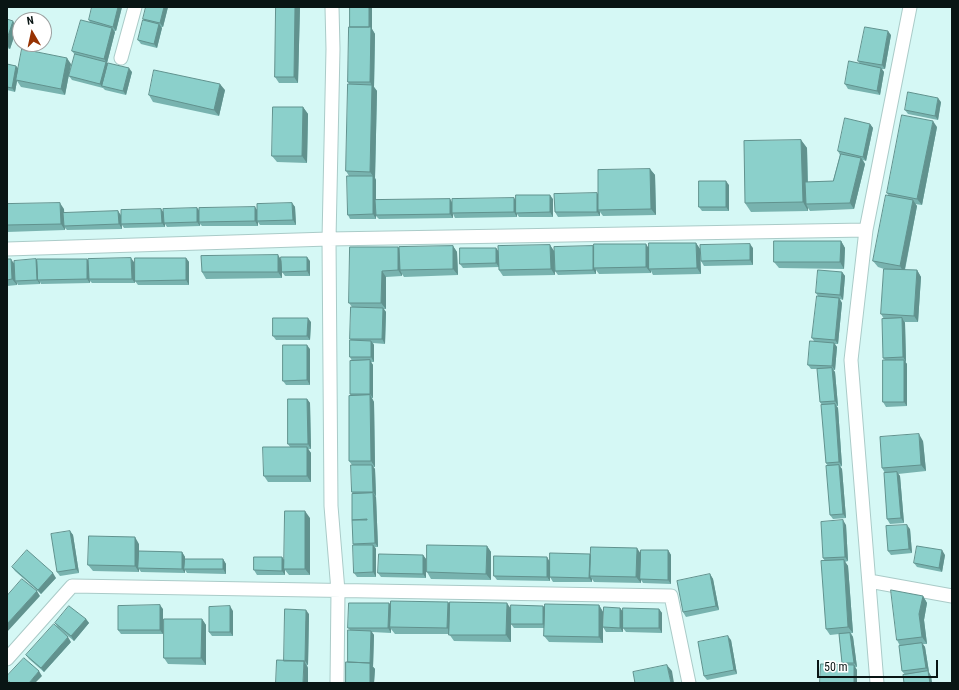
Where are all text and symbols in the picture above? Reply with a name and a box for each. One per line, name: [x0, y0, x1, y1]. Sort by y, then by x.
north arrow: [12, 12, 52, 52]
text: N: [26, 14, 35, 28]
scale bar: [819, 652, 940, 678]
text: 50 m: [824, 660, 848, 674]

